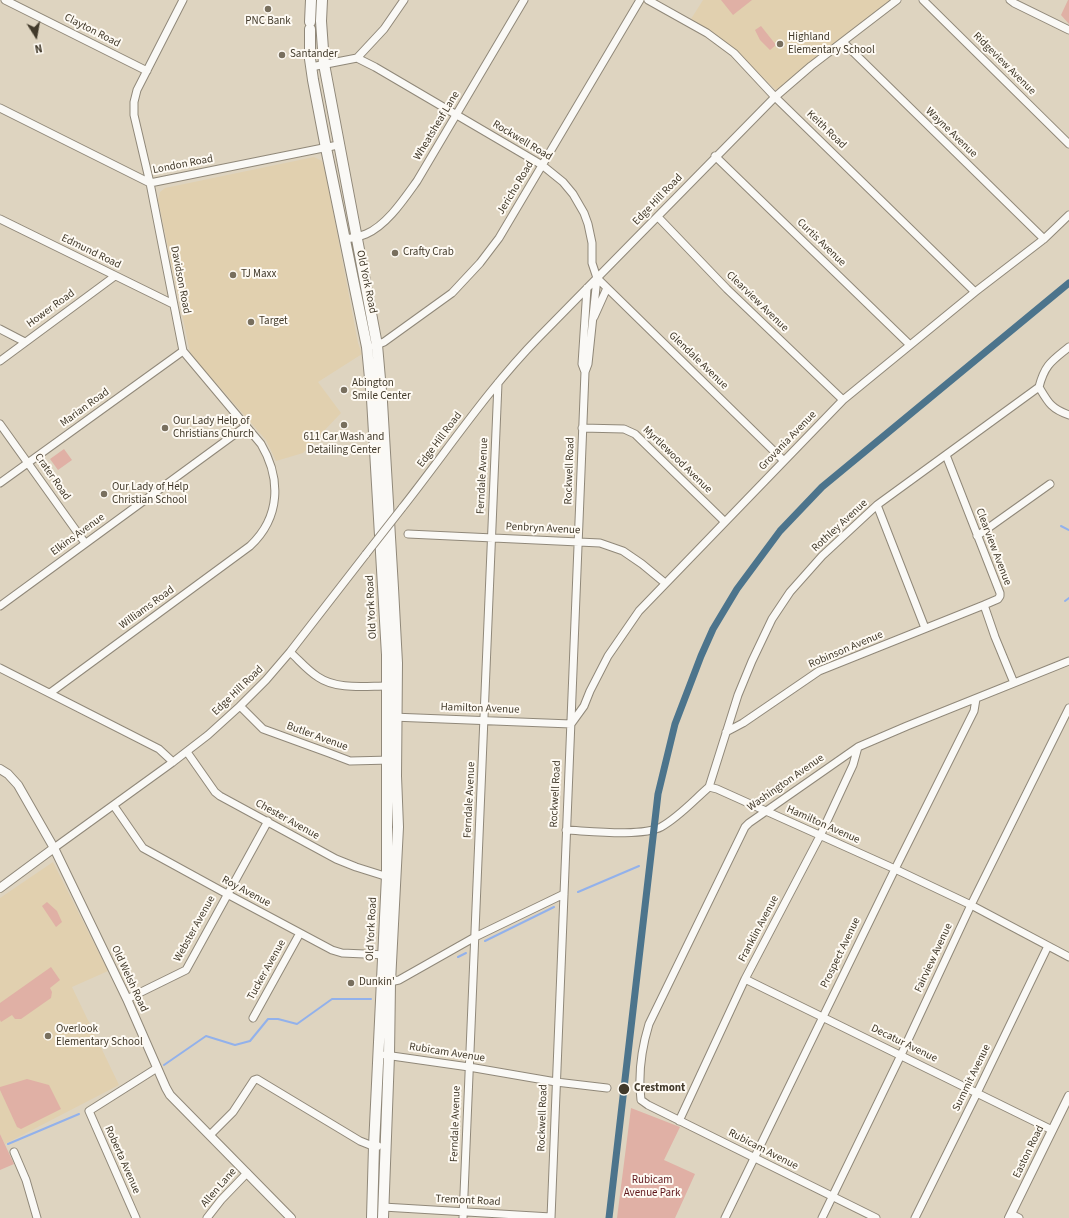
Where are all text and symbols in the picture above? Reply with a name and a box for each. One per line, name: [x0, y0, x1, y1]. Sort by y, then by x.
marker: PNC Bank: [263, 4, 273, 14]
street label: Clayton Road: [62, 11, 122, 51]
place label: PNC Bank: [245, 15, 291, 29]
north arrow: [16, 16, 56, 56]
street label: Ridgeview Avenue: [970, 30, 1038, 98]
place label: Highland Elementary School: [788, 31, 875, 57]
marker: Highland Elementary School: [775, 39, 785, 49]
text: N: [33, 40, 43, 56]
place label: Santander: [290, 48, 338, 62]
marker: Santander: [277, 50, 287, 60]
street label: Wheatsheaf Lane: [411, 89, 463, 163]
street label: Wayne Avenue: [922, 105, 980, 161]
street label: Keith Road: [803, 108, 849, 152]
street label: Rockwell Road: [490, 118, 554, 164]
street label: London Road: [152, 153, 214, 177]
street label: Jericho Road: [495, 159, 537, 217]
street label: Edge Hill Road: [630, 172, 686, 228]
street label: Curtis Avenue: [794, 216, 848, 270]
street label: Edmund Road: [59, 232, 123, 272]
street label: Davidson Road: [167, 245, 193, 315]
place label: Crafty Crab: [403, 246, 454, 260]
marker: Crafty Crab: [390, 248, 400, 258]
street label: Old York Road: [353, 249, 379, 315]
place label: TJ Maxx: [241, 268, 276, 282]
street label: Clearview Avenue: [723, 269, 791, 335]
marker: TJ Maxx: [228, 270, 238, 280]
street label: Hower Road: [24, 287, 78, 331]
place label: Target: [259, 315, 288, 329]
marker: Target: [246, 317, 256, 327]
street label: Glendale Avenue: [666, 329, 730, 393]
place label: Abington Smile Center: [352, 377, 411, 403]
marker: Abington Smile Center: [339, 385, 349, 395]
street label: Marian Road: [58, 386, 112, 430]
street label: Grovania Avenue: [756, 409, 820, 473]
street label: Edge Hill Road: [415, 410, 465, 470]
place label: Our Lady Help of Christians Church: [173, 415, 254, 441]
marker: 611 Car Wash and Detailing Center: [339, 420, 349, 430]
marker: Our Lady Help of Christians Church: [160, 423, 170, 433]
street label: Myrtlewood Avenue: [640, 424, 714, 496]
place label: 611 Car Wash and Detailing Center: [304, 431, 384, 457]
street label: Ferndale Avenue: [474, 437, 492, 515]
street label: Rockwell Road: [562, 437, 578, 505]
street label: Crater Road: [31, 451, 73, 503]
place label: Our Lady of Help Christian School: [112, 481, 189, 507]
marker: Our Lady of Help Christian School: [99, 489, 109, 499]
street label: Rothley Avenue: [809, 497, 871, 555]
street label: Clearview Avenue: [972, 507, 1014, 587]
street label: Elkins Avenue: [48, 511, 108, 559]
street label: Penbryn Avenue: [505, 520, 581, 538]
street label: Old York Road: [364, 575, 380, 639]
street label: Williams Road: [117, 584, 177, 632]
street label: Robinson Avenue: [807, 628, 885, 672]
street label: Edge Hill Road: [210, 663, 266, 719]
street label: Hamilton Avenue: [440, 701, 520, 717]
street label: Butler Avenue: [285, 720, 349, 754]
street label: Washington Avenue: [745, 752, 827, 814]
street label: Rockwell Road: [548, 760, 564, 828]
street label: Ferndale Avenue: [461, 761, 479, 839]
street label: Chester Avenue: [253, 797, 321, 843]
street label: Hamilton Avenue: [784, 803, 862, 847]
street label: Roy Avenue: [219, 874, 273, 910]
street label: Franklin Avenue: [736, 893, 782, 965]
street label: Webster Avenue: [171, 894, 219, 964]
street label: Old York Road: [364, 897, 380, 961]
street label: Prospect Avenue: [818, 916, 864, 990]
street label: Fairview Avenue: [912, 921, 956, 995]
street label: Tucker Avenue: [245, 937, 289, 1003]
street label: Old Welsh Road: [108, 944, 150, 1014]
place label: Dunkin': [359, 976, 395, 990]
marker: Dunkin': [346, 978, 356, 988]
street label: Decatur Avenue: [869, 1022, 939, 1066]
place label: Overlook Elementary School: [56, 1023, 143, 1049]
marker: Overlook Elementary School: [43, 1031, 53, 1041]
street label: Rubicam Avenue: [408, 1040, 486, 1066]
street label: Summit Avenue: [950, 1042, 994, 1114]
marker: Crestmont: [617, 1082, 631, 1096]
place label: Crestmont: [634, 1082, 685, 1096]
street label: Rockwell Road: [535, 1084, 551, 1152]
street label: Ferndale Avenue: [448, 1086, 464, 1162]
street label: Easton Road: [1011, 1123, 1047, 1181]
street label: Roberta Avenue: [101, 1124, 143, 1196]
street label: Rubicam Avenue: [726, 1127, 800, 1173]
street label: Allen Lane: [198, 1166, 240, 1210]
park label: Rubicam Avenue Park: [624, 1174, 680, 1200]
street label: Tremont Road: [435, 1193, 501, 1209]

